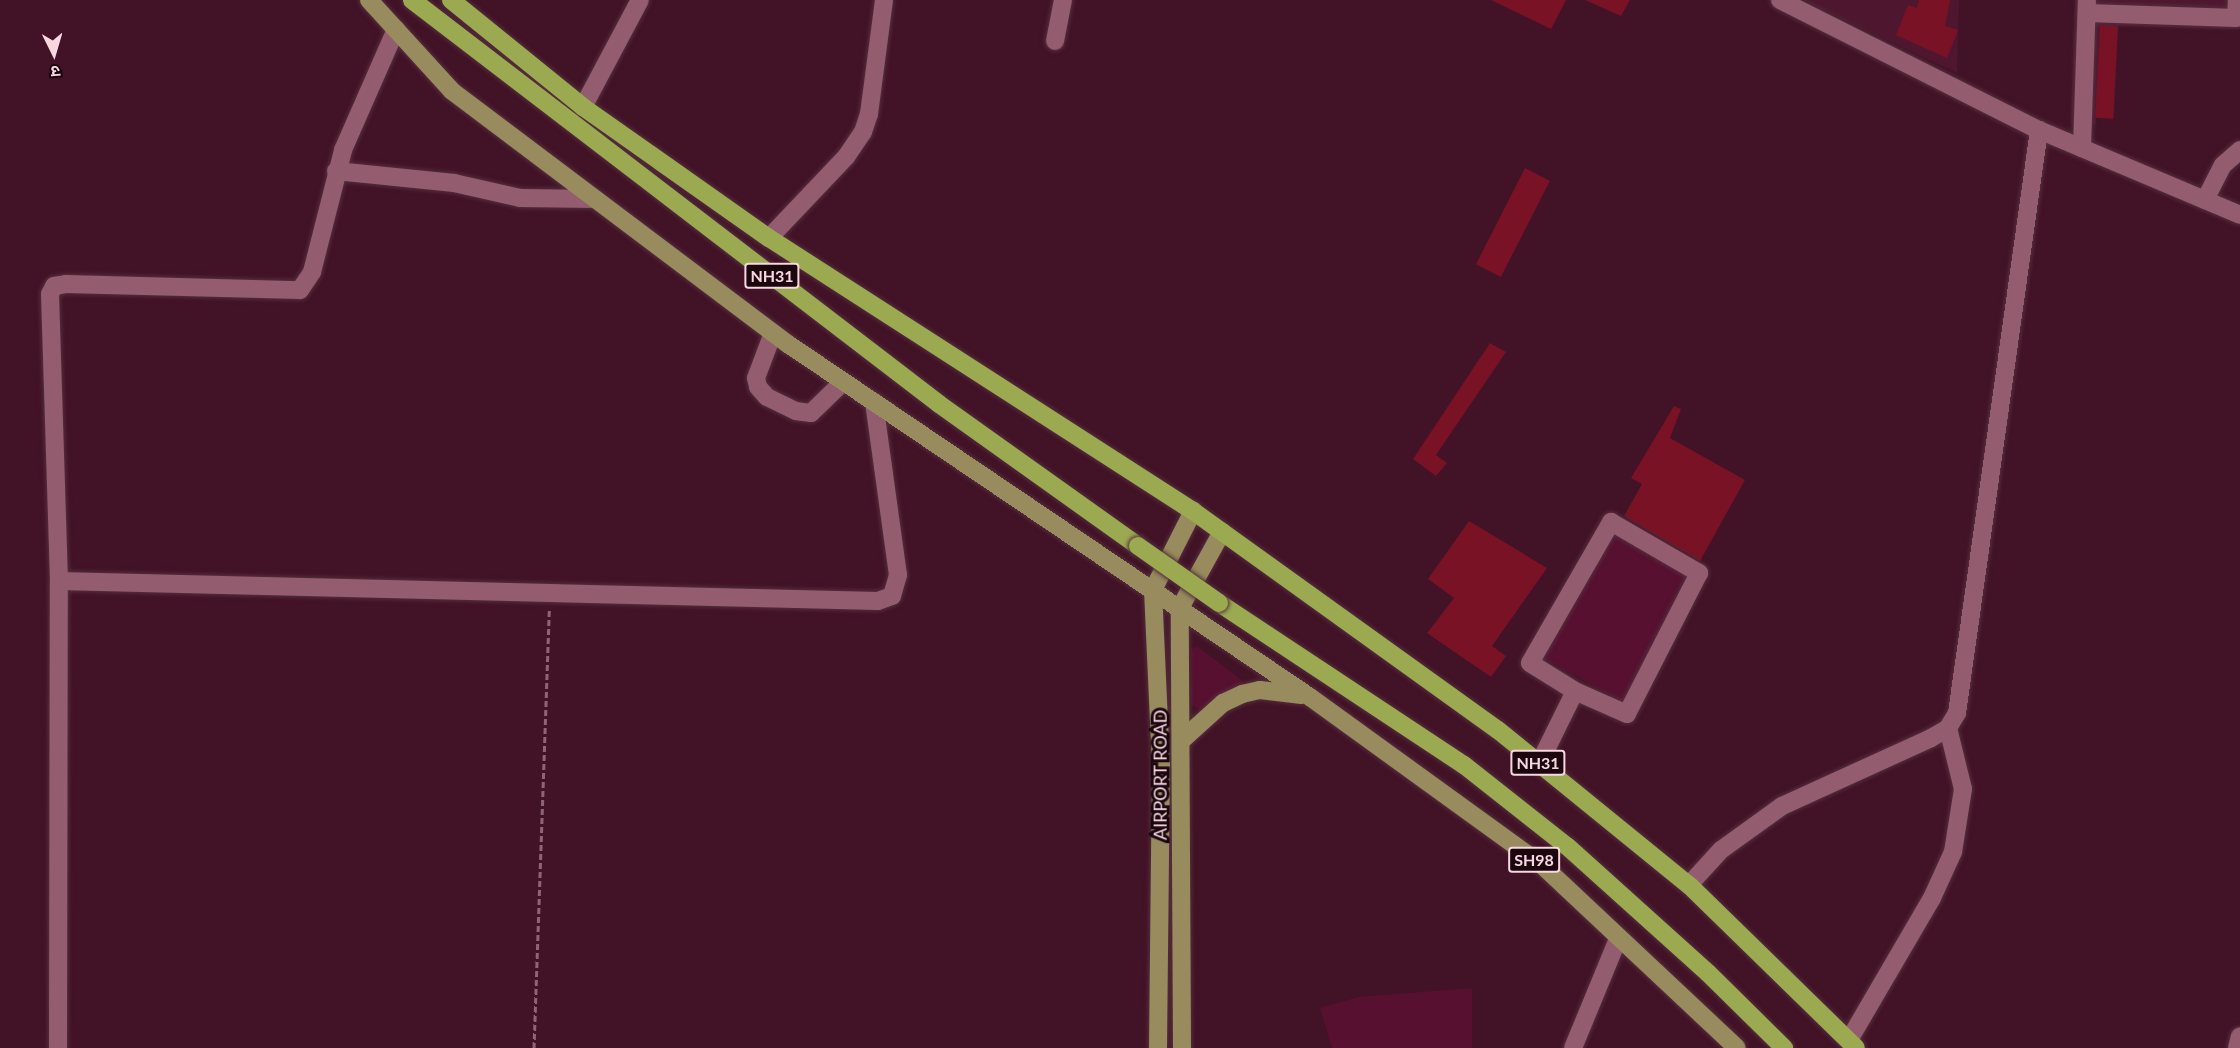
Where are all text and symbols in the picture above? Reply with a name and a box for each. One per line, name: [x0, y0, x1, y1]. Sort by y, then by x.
north arrow: [24, 24, 84, 84]
text: उ: [50, 63, 61, 82]
road number: NH31: [744, 263, 800, 289]
street label: AIRPORT ROAD: [1149, 710, 1171, 840]
road number: NH31: [1510, 750, 1566, 776]
road number: SH98: [1507, 847, 1561, 873]

